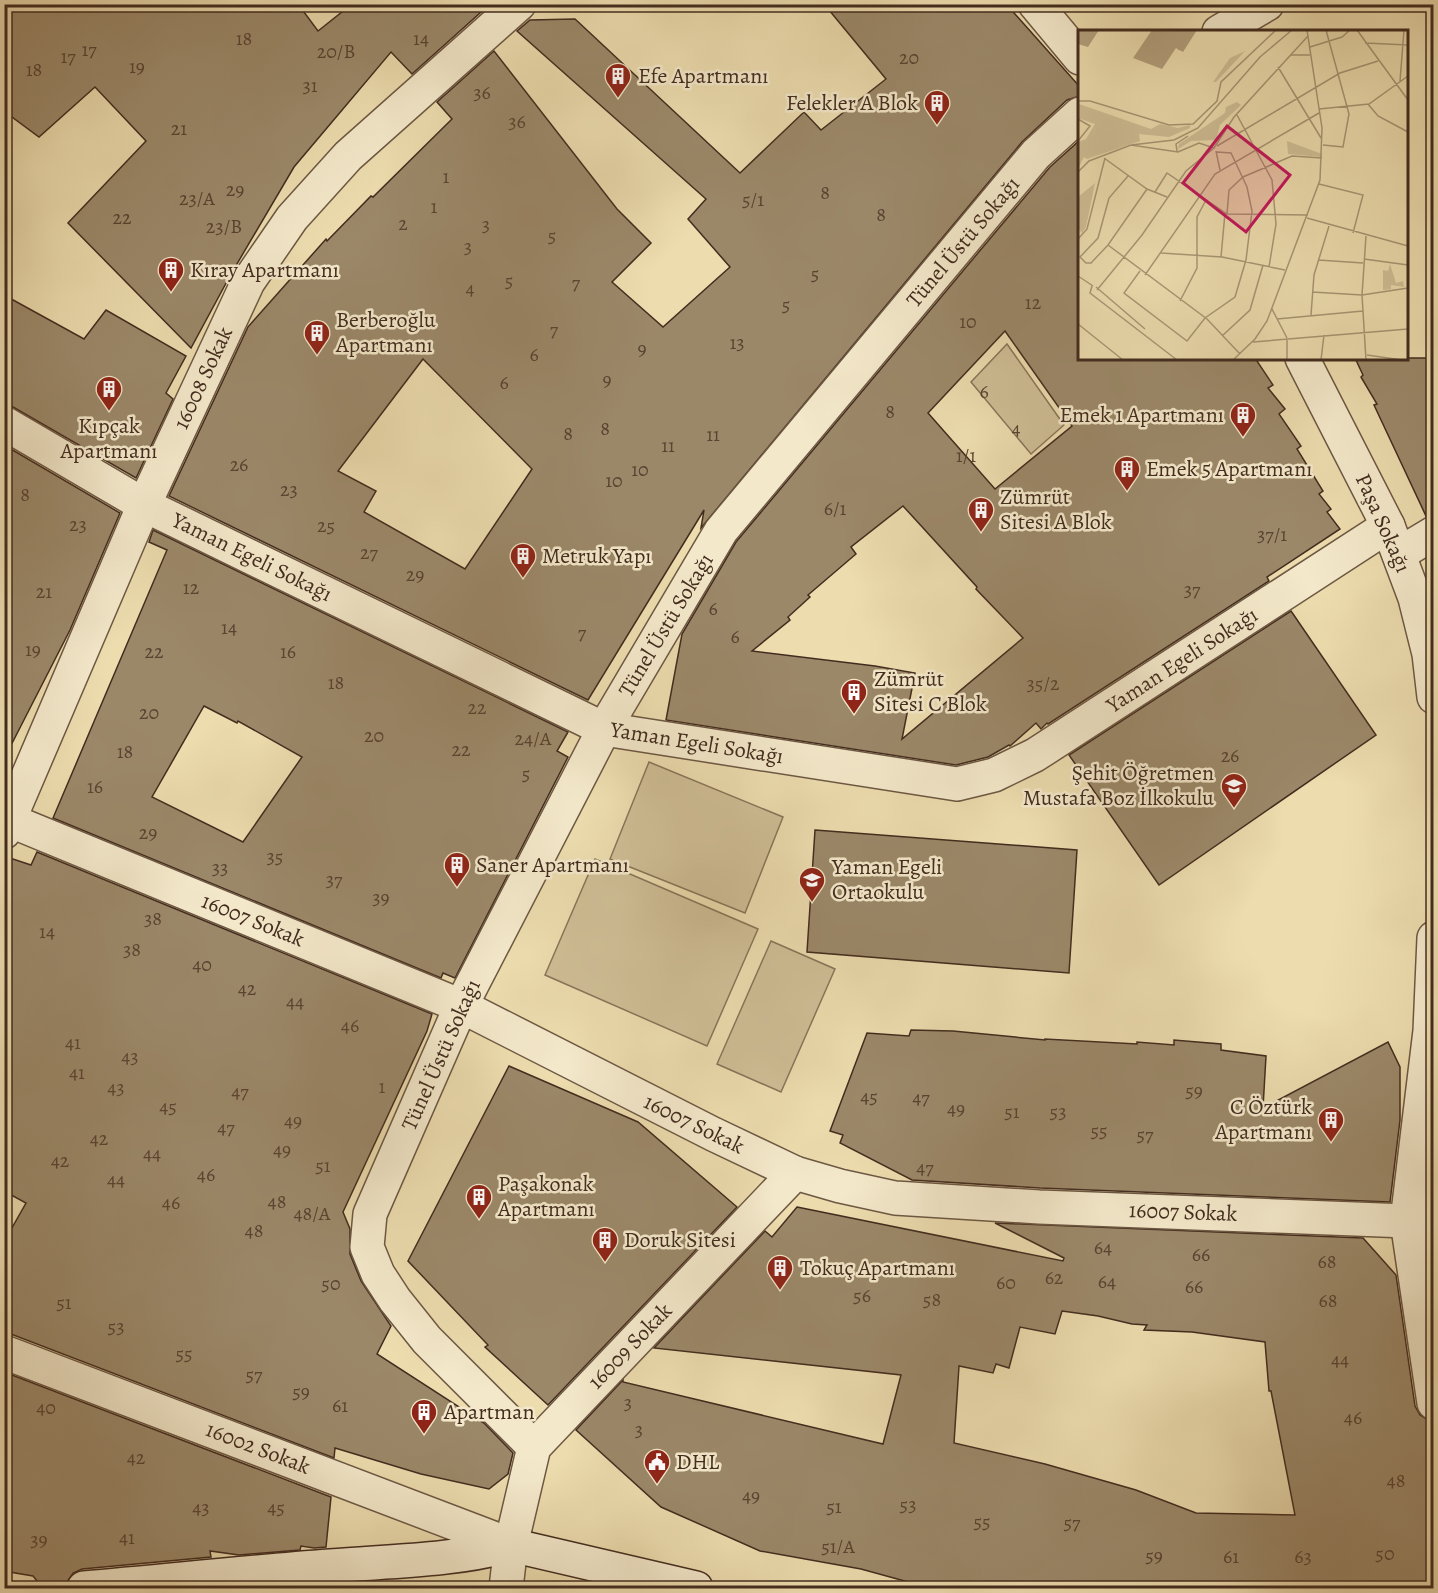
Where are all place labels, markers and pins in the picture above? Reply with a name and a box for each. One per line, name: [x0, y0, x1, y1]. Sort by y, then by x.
building icon: Efe Apartmanı: [603, 61, 633, 99]
place label: Efe Apartmanı: [638, 61, 768, 91]
place label: Felekler A Blok: [786, 88, 918, 118]
building icon: Felekler A Blok: [922, 88, 952, 126]
building icon: Kıray Apartmanı: [156, 255, 186, 293]
place label: Kıray Apartmanı: [190, 255, 339, 285]
place label: Berberoğlu Apartmanı: [335, 305, 436, 360]
building icon: Berberoğlu Apartmanı: [302, 318, 332, 356]
building icon: Kıpçak Apartmanı: [94, 374, 124, 412]
place label: Emek 1 Apartmanı: [1060, 400, 1224, 430]
building icon: Emek 1 Apartmanı: [1228, 400, 1258, 438]
place label: Kıpçak Apartmanı: [60, 411, 157, 466]
building icon: Emek 5 Apartmanı: [1112, 454, 1142, 492]
place label: Emek 5 Apartmanı: [1146, 454, 1312, 484]
place label: Zümrüt Sitesi A Blok: [1000, 482, 1112, 537]
building icon: Zümrüt Sitesi A Blok: [966, 495, 996, 533]
building icon: Metruk Yapı: [508, 541, 538, 579]
place label: Metruk Yapı: [542, 541, 652, 571]
place label: Zümrüt Sitesi C Blok: [874, 664, 987, 719]
building icon: Zümrüt Sitesi C Blok: [839, 677, 869, 715]
place label: Şehit Öğretmen Mustafa Boz İlkokulu: [1023, 758, 1214, 813]
school or university icon: Şehit Öğretmen Mustafa Boz İlkokulu: [1219, 771, 1249, 809]
building icon: Saner Apartmanı: [442, 850, 472, 888]
place label: Saner Apartmanı: [476, 850, 629, 880]
place label: Yaman Egeli Ortaokulu: [831, 852, 942, 907]
school or university icon: Yaman Egeli Ortaokulu: [797, 865, 827, 903]
place label: C Öztürk Apartmanı: [1214, 1092, 1312, 1147]
building icon: C Öztürk Apartmanı: [1316, 1105, 1346, 1143]
place label: Paşakonak Apartmanı: [497, 1169, 595, 1224]
building icon: Paşakonak Apartmanı: [464, 1182, 494, 1220]
building icon: Doruk Sitesi: [590, 1225, 620, 1263]
place label: Doruk Sitesi: [624, 1225, 736, 1255]
building icon: Tokuç Apartmanı: [765, 1253, 795, 1291]
place label: Tokuç Apartmanı: [800, 1253, 955, 1283]
building icon: Apartman: [409, 1397, 439, 1435]
place label: Apartman: [443, 1397, 535, 1427]
public building icon: DHL: [642, 1447, 672, 1485]
place label: DHL: [676, 1447, 720, 1477]

